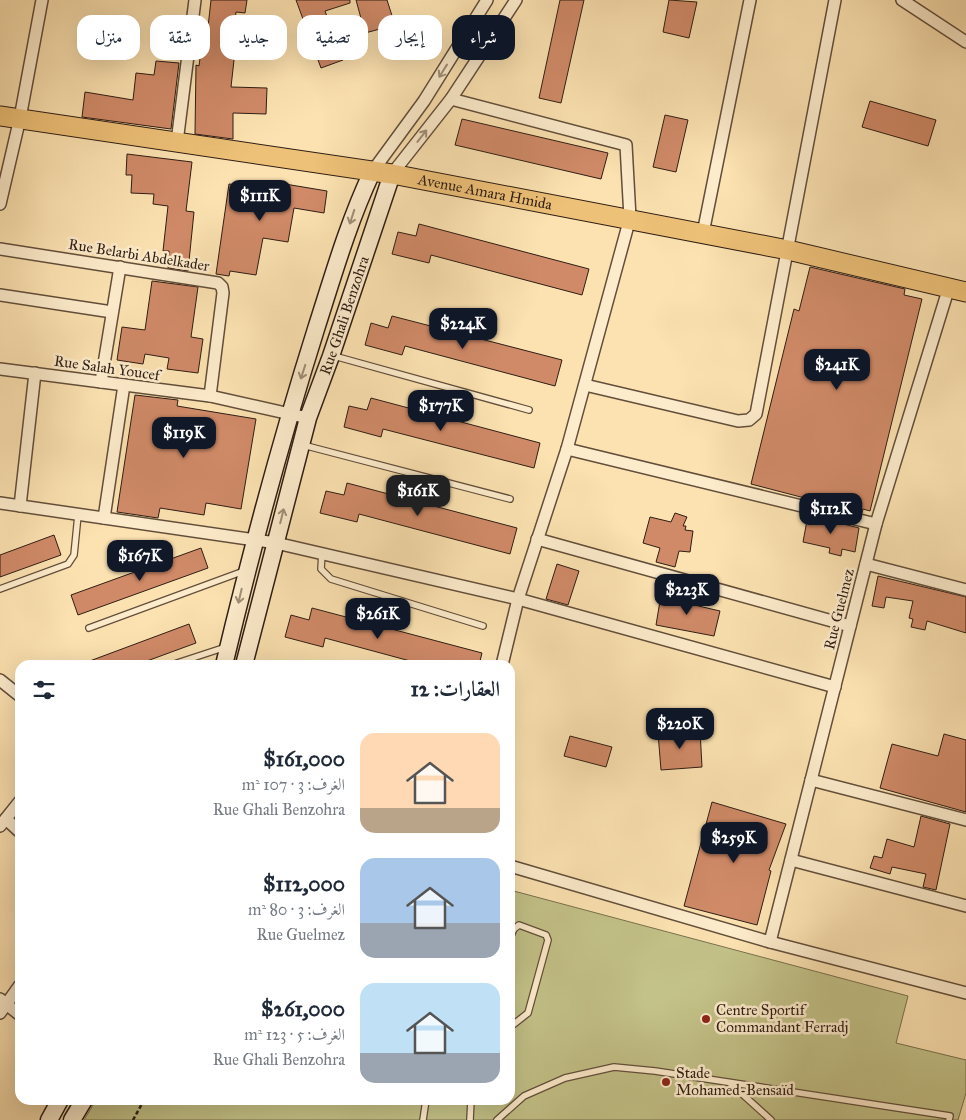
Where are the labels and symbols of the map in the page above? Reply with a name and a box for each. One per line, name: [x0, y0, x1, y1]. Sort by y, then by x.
one-way arrow: [437, 64, 448, 78]
one-way arrow: [416, 130, 427, 143]
street label: Avenue Amara Hmida: [416, 170, 554, 214]
pin: $111K: [225, 180, 295, 222]
one-way arrow: [347, 209, 357, 225]
street label: Rue Belarbi Abdelkader: [67, 235, 211, 275]
street label: Rue Ghali Benzohra: [316, 253, 373, 377]
pin: $224K: [428, 308, 498, 350]
pin: $241K: [802, 348, 872, 391]
street label: Rue Salah Youcef: [53, 352, 164, 385]
one-way arrow: [298, 364, 307, 379]
pin: $177K: [406, 390, 476, 432]
pin: $119K: [149, 416, 219, 459]
pin: $161K: [383, 474, 453, 517]
pin: $112K: [796, 492, 866, 535]
one-way arrow: [278, 509, 288, 525]
pin: $167K: [105, 540, 175, 582]
street label: Rue Guelmez: [820, 567, 858, 651]
pin: $223K: [652, 574, 722, 616]
one-way arrow: [235, 587, 244, 603]
pin: $261K: [343, 598, 413, 640]
pin: $220K: [645, 708, 715, 750]
pin: $259K: [699, 822, 769, 864]
place label: Centre Sportif Commandant Ferradj: [716, 1001, 848, 1036]
marker: Centre Sportif Commandant Ferradj: [700, 1013, 712, 1025]
place label: Stade Mohamed-Bensaïd: [676, 1064, 794, 1099]
marker: Stade Mohamed-Bensaïd: [660, 1076, 672, 1088]

